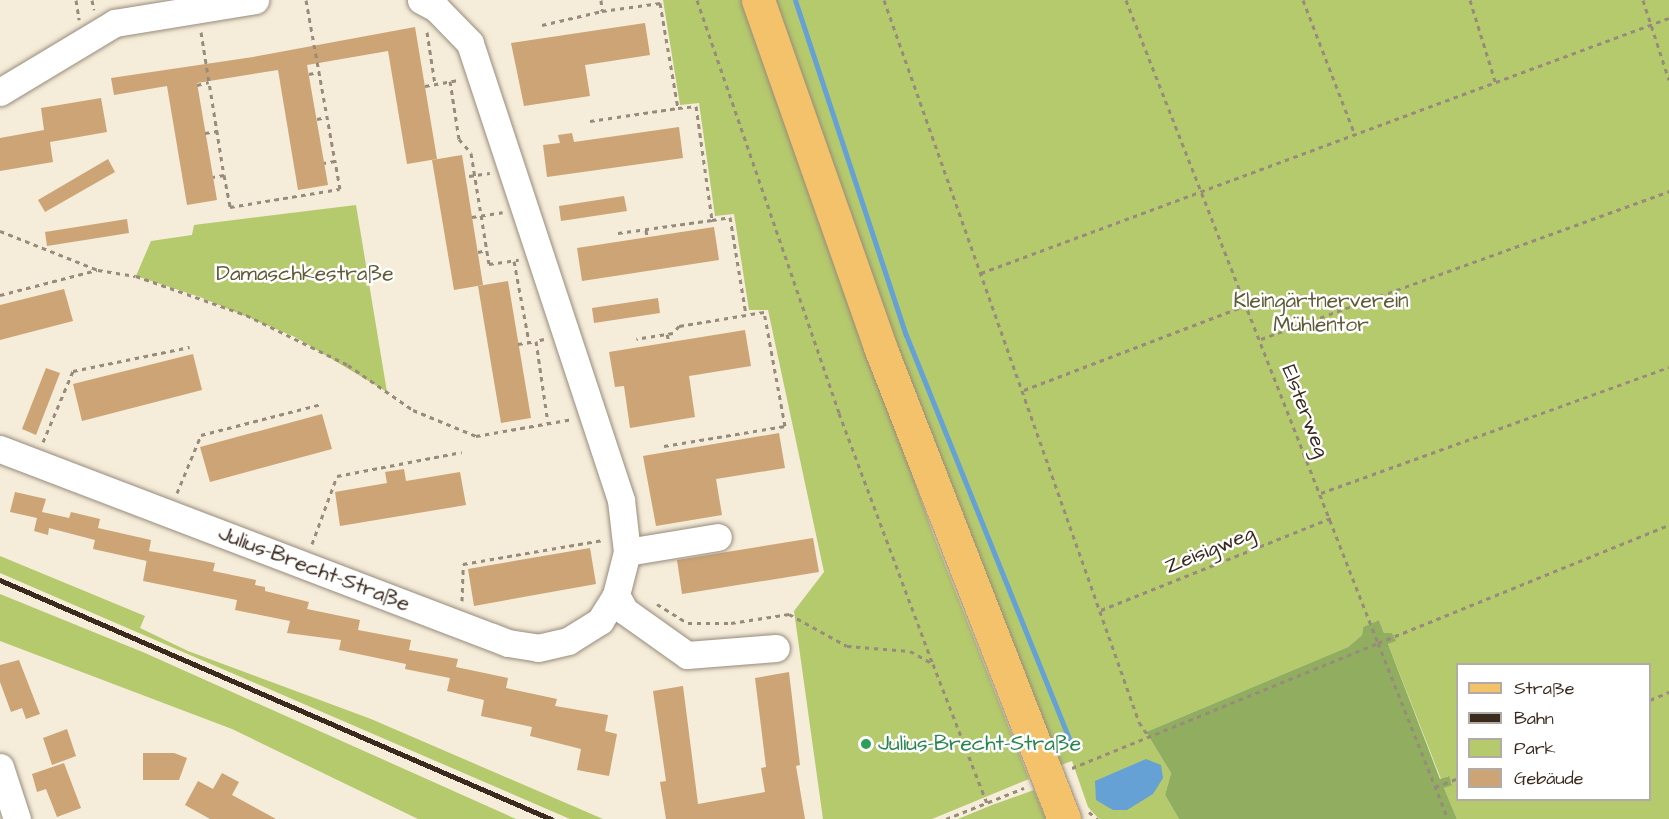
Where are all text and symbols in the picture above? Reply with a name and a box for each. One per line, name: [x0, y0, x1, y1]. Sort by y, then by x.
park label: Damaschkestraße: [216, 261, 394, 287]
park label: Kleingärtnerverein Mühlentor: [1234, 288, 1408, 338]
street label: Elsterweg: [1276, 361, 1334, 461]
street label: Julius-Brecht-Straße: [215, 521, 413, 617]
street label: Zeisigweg: [1161, 521, 1259, 579]
legend: [1456, 663, 1651, 801]
text: Straße: [1514, 676, 1574, 701]
text: Bahn: [1514, 706, 1554, 731]
place label: Julius-Brecht-Straße: [878, 731, 1081, 757]
text: Park: [1514, 736, 1556, 761]
marker: Julius-Brecht-Straße: [859, 737, 873, 751]
text: Gebäude: [1514, 766, 1584, 791]

